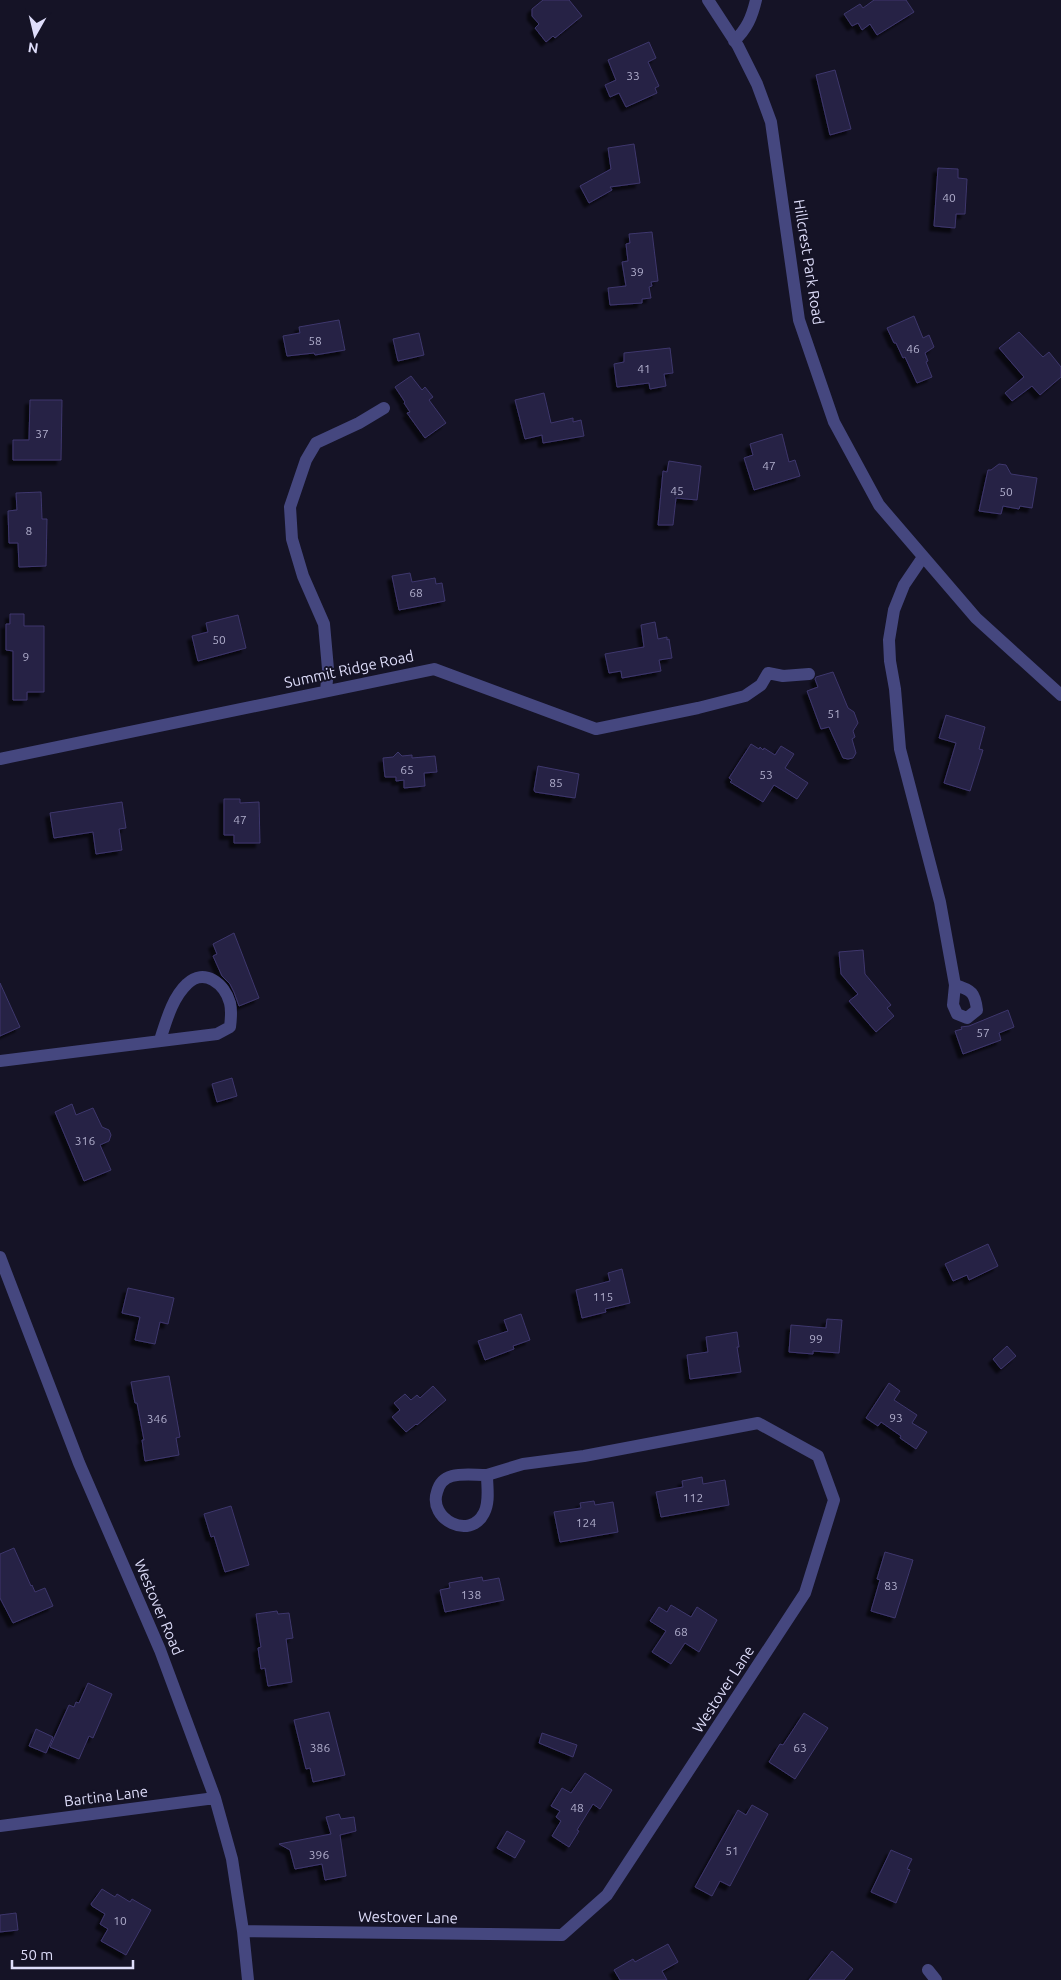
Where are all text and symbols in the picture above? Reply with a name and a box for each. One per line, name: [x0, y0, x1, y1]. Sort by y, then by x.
north arrow: [10, 10, 60, 60]
text: N: [27, 39, 39, 57]
house number: 33: [626, 69, 640, 82]
house number: 40: [942, 191, 956, 204]
street label: Hillcrest Park Road: [791, 198, 827, 326]
house number: 39: [630, 265, 644, 278]
house number: 58: [308, 334, 322, 347]
house number: 46: [906, 342, 920, 355]
house number: 41: [637, 362, 651, 375]
house number: 37: [35, 427, 49, 440]
house number: 47: [762, 459, 776, 472]
house number: 45: [670, 484, 684, 497]
house number: 50: [999, 485, 1013, 498]
house number: 8: [26, 524, 33, 537]
house number: 68: [409, 586, 423, 599]
house number: 50: [212, 633, 226, 646]
street label: Summit Ridge Road: [283, 647, 415, 691]
house number: 9: [23, 650, 29, 663]
house number: 51: [827, 707, 841, 720]
house number: 65: [400, 763, 414, 776]
house number: 53: [759, 768, 773, 781]
house number: 85: [549, 776, 563, 789]
house number: 47: [233, 813, 247, 826]
house number: 57: [976, 1026, 990, 1039]
house number: 316: [75, 1134, 95, 1147]
house number: 115: [593, 1290, 613, 1303]
house number: 99: [809, 1332, 823, 1345]
house number: 93: [889, 1411, 903, 1424]
house number: 346: [147, 1412, 167, 1425]
house number: 112: [683, 1491, 703, 1504]
house number: 124: [576, 1516, 596, 1529]
street label: Westover Road: [131, 1557, 187, 1657]
house number: 83: [884, 1579, 898, 1592]
house number: 138: [461, 1588, 481, 1601]
house number: 68: [674, 1625, 688, 1638]
street label: Westover Lane: [689, 1642, 757, 1736]
house number: 386: [310, 1741, 330, 1754]
house number: 63: [793, 1741, 807, 1754]
street label: Bartina Lane: [63, 1782, 149, 1810]
house number: 48: [570, 1801, 584, 1814]
house number: 51: [725, 1844, 739, 1857]
house number: 396: [309, 1848, 329, 1861]
street label: Westover Lane: [358, 1908, 458, 1926]
house number: 10: [113, 1914, 127, 1927]
scale bar: [12, 1938, 134, 1970]
text: 50 m: [20, 1946, 53, 1963]

